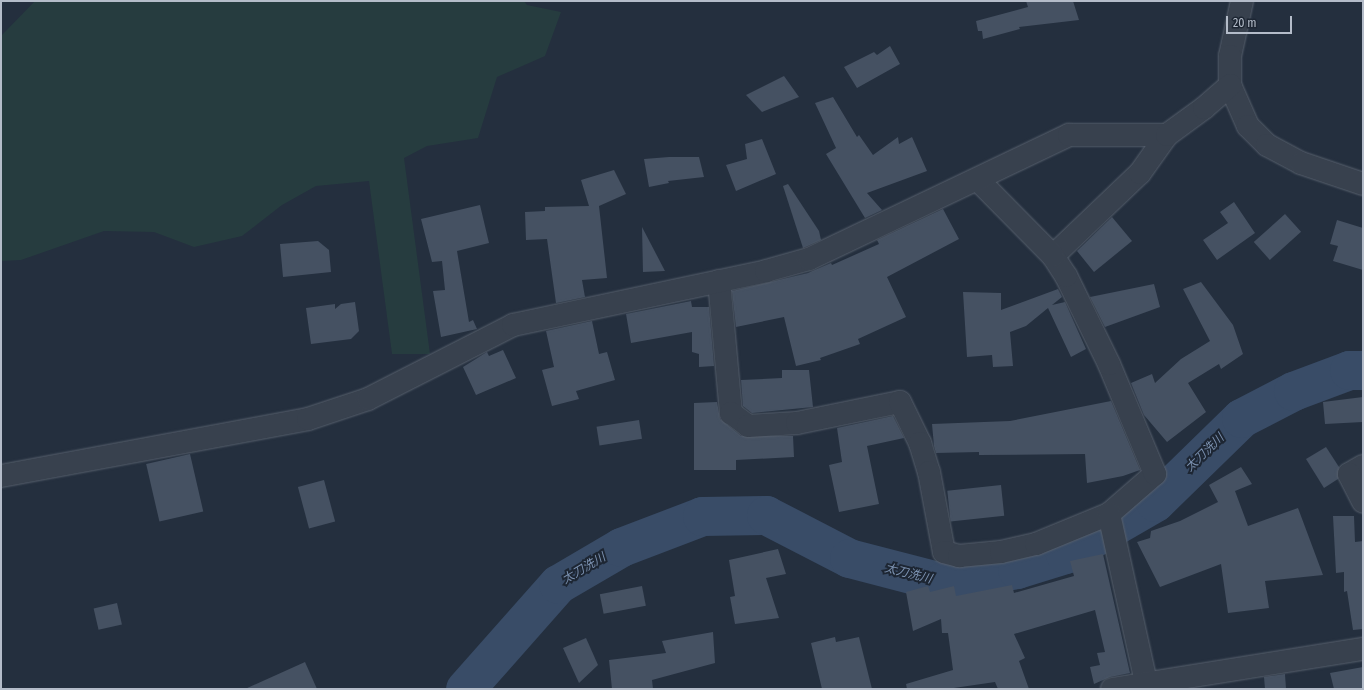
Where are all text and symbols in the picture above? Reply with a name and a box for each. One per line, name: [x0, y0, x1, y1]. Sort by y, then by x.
scale bar: [1228, 8, 1294, 34]
text: 20 m: [1233, 16, 1257, 30]
water label: 太刀洗川: [1183, 431, 1227, 475]
water label: 太刀洗川: [560, 550, 608, 588]
water label: 太刀洗川: [883, 561, 933, 587]

